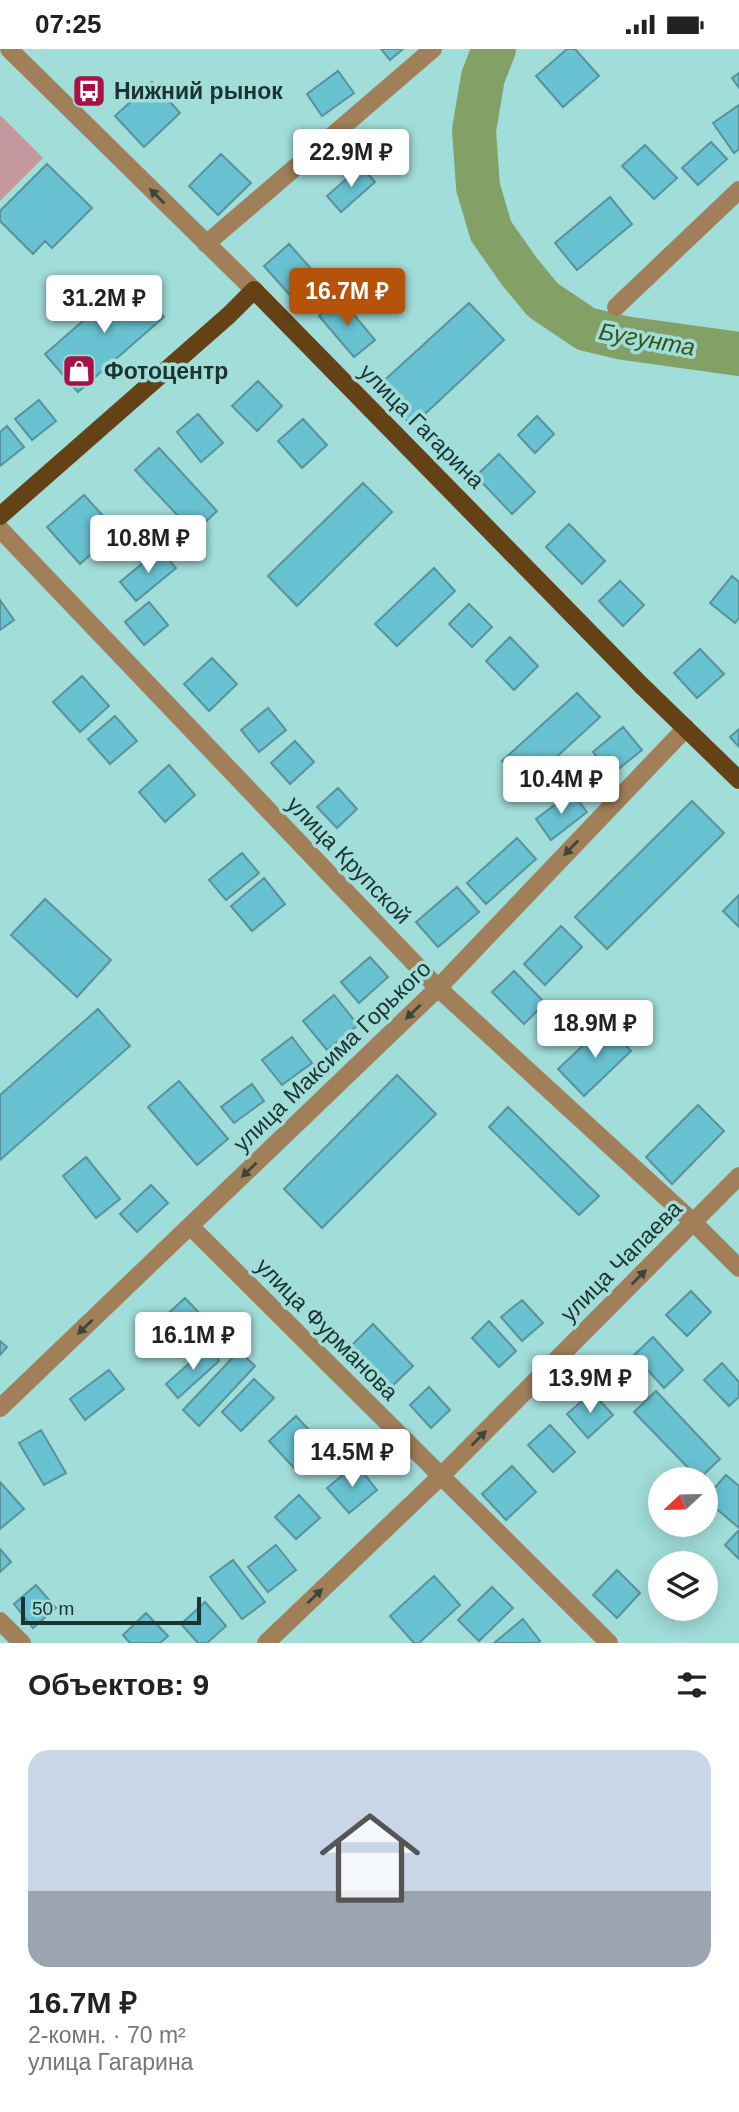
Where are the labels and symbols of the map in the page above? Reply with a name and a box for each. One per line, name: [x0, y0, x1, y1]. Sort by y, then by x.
bus stop icon: Нижний рынок: [70, 72, 108, 110]
place label: Нижний рынок: [114, 78, 283, 104]
pin: 22.9M ₽: [286, 129, 416, 189]
one-way arrow: [149, 187, 166, 204]
pin: 16.7M ₽: [282, 268, 412, 328]
pin: 31.2M ₽: [39, 275, 169, 335]
water label: Бугунта: [597, 317, 697, 361]
shop icon: Фотоцентр: [60, 352, 98, 390]
place label: Фотоцентр: [104, 358, 228, 384]
street label: улица Гагарина: [354, 358, 490, 494]
pin: 10.8M ₽: [83, 515, 213, 575]
pin: 10.4M ₽: [496, 757, 626, 816]
street label: улица Крупской: [282, 791, 416, 929]
one-way arrow: [564, 839, 580, 856]
street label: улица Максима Горького: [228, 955, 436, 1157]
pin: 18.9M ₽: [530, 1000, 660, 1060]
one-way arrow: [405, 1003, 422, 1019]
one-way arrow: [241, 1161, 258, 1178]
street label: улица Чапаева: [555, 1195, 687, 1327]
street label: улица Фурманова: [251, 1253, 404, 1406]
one-way arrow: [631, 1268, 648, 1285]
pin: 16.1M ₽: [128, 1313, 258, 1372]
one-way arrow: [77, 1318, 94, 1334]
pin: 13.9M ₽: [525, 1355, 655, 1415]
pin: 14.5M ₽: [287, 1429, 417, 1489]
one-way arrow: [471, 1430, 487, 1446]
north arrow: [648, 1467, 718, 1537]
one-way arrow: [306, 1588, 324, 1604]
scale bar: [21, 1594, 201, 1626]

